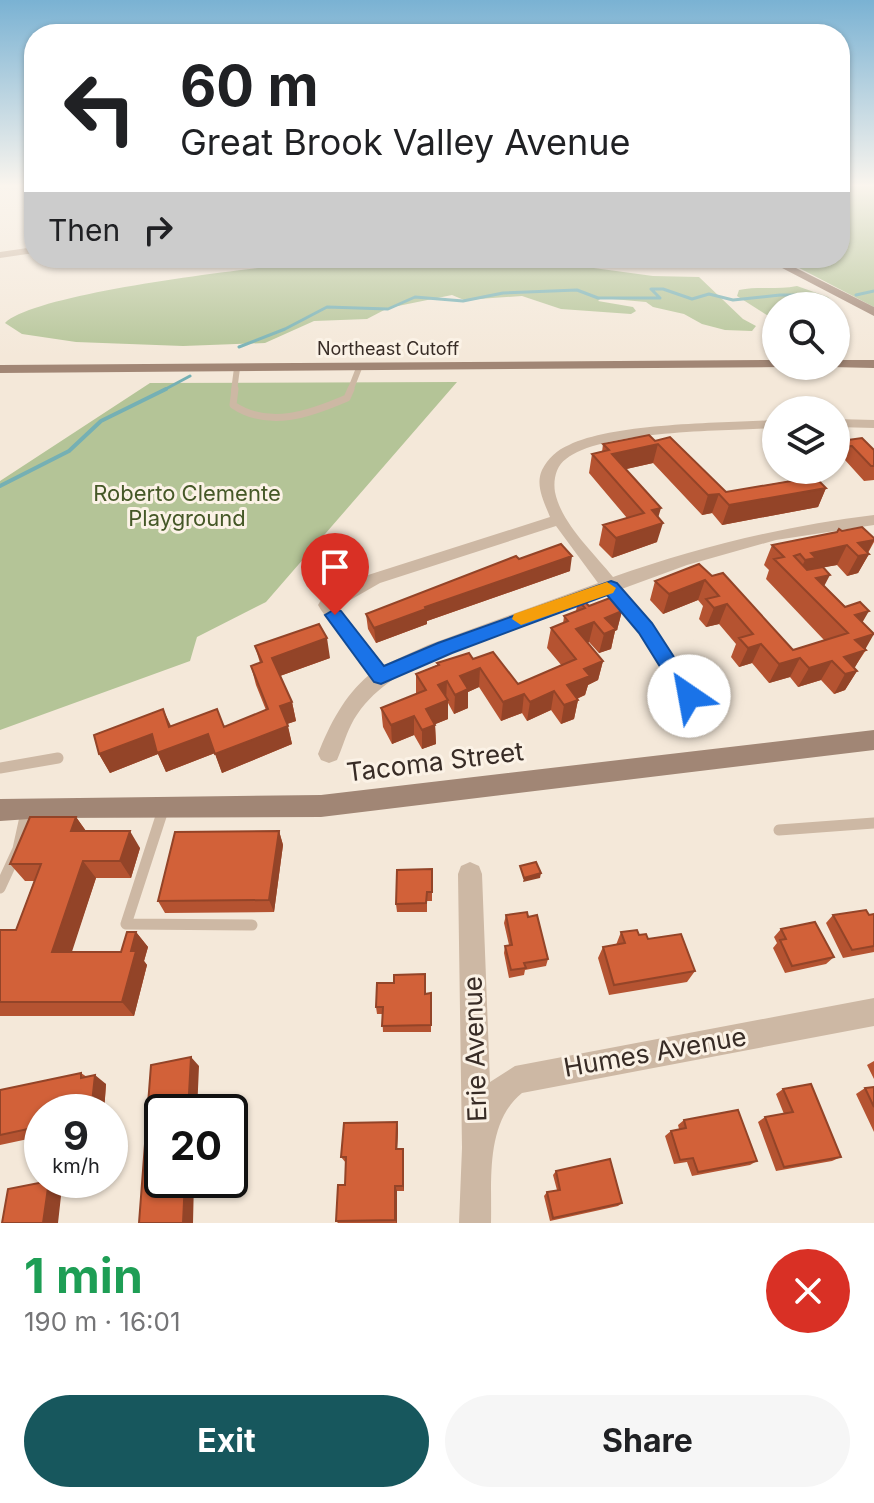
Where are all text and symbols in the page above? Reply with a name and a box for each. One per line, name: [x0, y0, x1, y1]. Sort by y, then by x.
text: 60 m: [180, 52, 319, 120]
icon: left: [48, 56, 152, 160]
text: Great Brook Valley Avenue: [180, 120, 631, 164]
icon: right: [136, 208, 180, 252]
text: Then: [48, 212, 120, 248]
map controls: [762, 292, 850, 484]
button: search: [762, 292, 850, 380]
street label: Northeast Cutoff: [317, 338, 459, 359]
button: layers: [762, 396, 850, 484]
park label: Roberto Clemente Playground: [93, 480, 281, 531]
pin: [301, 533, 369, 615]
icon: arrive: [313, 545, 357, 589]
position arrow: [647, 654, 731, 738]
street label: Tacoma Street: [345, 735, 525, 788]
street label: Erie Avenue: [456, 976, 493, 1122]
street label: Humes Avenue: [561, 1020, 749, 1083]
speed limit sign: 20: [144, 1094, 248, 1198]
text: 9: [63, 1111, 89, 1160]
text: km/h: [52, 1154, 100, 1178]
text: 1 min: [24, 1246, 143, 1305]
button: close: [766, 1249, 850, 1333]
text: 190 m · 16:01: [24, 1306, 180, 1337]
button: Exit: [24, 1395, 429, 1487]
button: Share: [445, 1395, 850, 1487]

